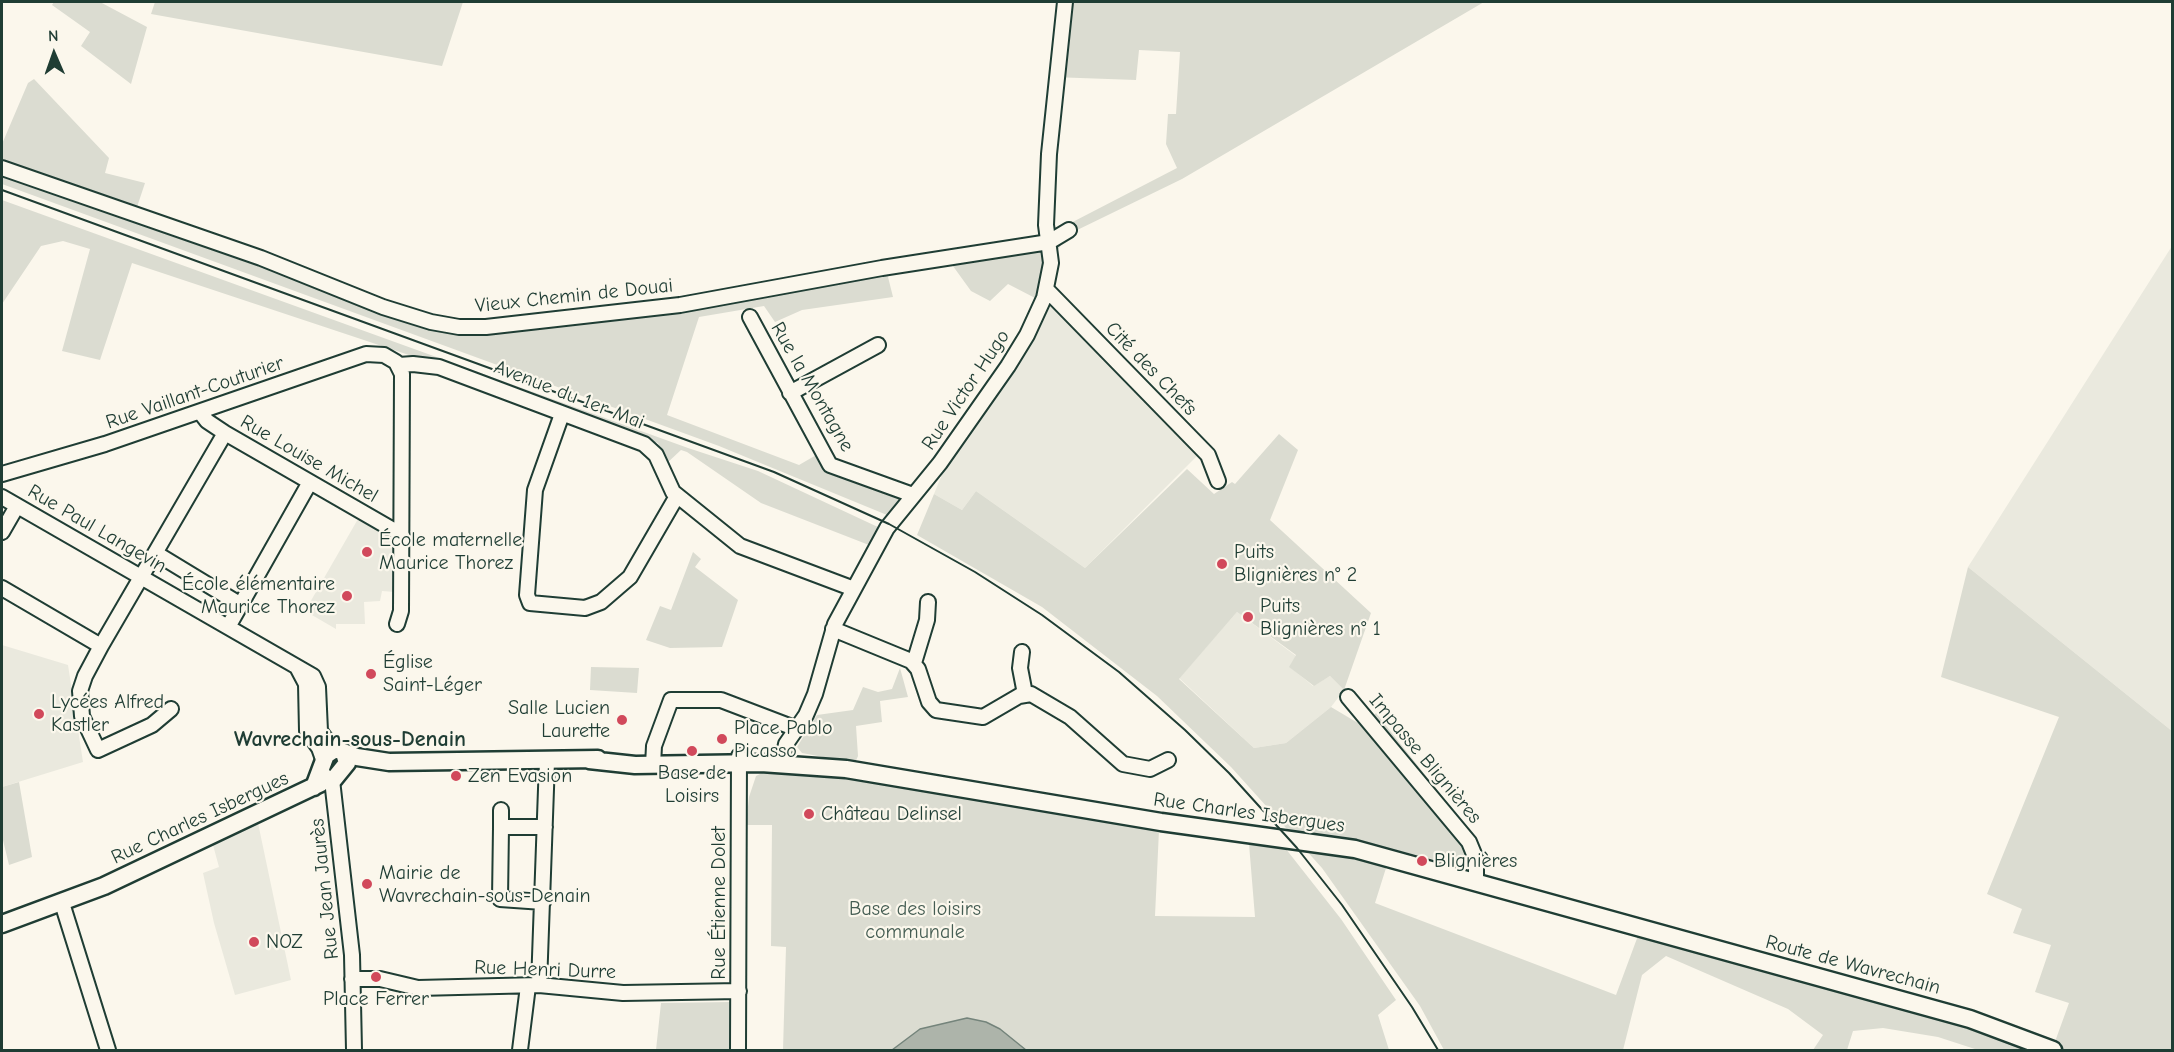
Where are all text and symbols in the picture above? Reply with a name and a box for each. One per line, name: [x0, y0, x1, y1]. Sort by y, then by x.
north arrow: [24, 24, 84, 84]
text: N: [48, 27, 59, 45]
street label: Vieux Chemin de Douai: [474, 274, 674, 318]
street label: Cité des Chefs: [1100, 317, 1202, 421]
street label: Rue la Montagne: [765, 318, 859, 456]
street label: Rue Victor Hugo: [917, 325, 1015, 455]
street label: Rue Vaillant-Couturier: [103, 351, 287, 435]
street label: Avenue du 1er Mai: [490, 355, 648, 435]
street label: Rue Louise Michel: [236, 410, 382, 508]
street label: Rue Paul Langevin: [23, 480, 171, 578]
place label: École maternelle Maurice Thorez: [379, 528, 522, 575]
place label: Puits Blignières n° 2: [1234, 540, 1357, 587]
marker: École maternelle Maurice Thorez: [360, 545, 374, 559]
marker: Puits Blignières n° 2: [1215, 557, 1229, 571]
place label: École élémentaire Maurice Thorez: [182, 572, 335, 619]
marker: École élémentaire Maurice Thorez: [340, 589, 354, 603]
place label: Puits Blignières n° 1: [1260, 594, 1381, 641]
marker: Puits Blignières n° 1: [1241, 610, 1255, 624]
place label: Église Saint-Léger: [383, 650, 482, 697]
marker: Église Saint-Léger: [364, 667, 378, 681]
street label: Impasse Blignières: [1364, 689, 1486, 829]
place label: Lycées Alfred Kastler: [51, 690, 164, 737]
place label: Salle Lucien Laurette: [508, 696, 610, 743]
marker: Lycées Alfred Kastler: [32, 707, 46, 721]
marker: Salle Lucien Laurette: [615, 713, 629, 727]
place label: Place Pablo Picasso: [734, 716, 833, 763]
district label: Wavrechain-sous-Denain: [234, 727, 466, 753]
marker: Place Pablo Picasso: [715, 732, 729, 746]
marker: Base de Loisirs: [685, 744, 699, 758]
place label: Base de Loisirs: [658, 761, 726, 808]
place label: Zen Evasion: [468, 764, 572, 788]
street label: Rue Charles Isbergues: [108, 766, 292, 870]
marker: Zen Evasion: [449, 769, 463, 783]
street label: Rue Charles Isbergues: [1152, 788, 1346, 838]
place label: Château Delinsel: [821, 802, 962, 826]
marker: Château Delinsel: [802, 807, 816, 821]
street label: Rue Jean Jaurès: [306, 817, 344, 961]
street label: Rue Étienne Dolet: [707, 826, 731, 980]
place label: Blignières: [1434, 849, 1517, 873]
marker: Blignières: [1415, 854, 1429, 868]
place label: Mairie de Wavrechain-sous-Denain: [379, 861, 591, 908]
marker: Mairie de Wavrechain-sous-Denain: [360, 877, 374, 891]
park label: Base des loisirs communale: [849, 897, 981, 944]
place label: NOZ: [266, 930, 303, 954]
street label: Route de Wavrechain: [1763, 930, 1943, 1000]
marker: NOZ: [247, 935, 261, 949]
street label: Rue Henri Durre: [474, 956, 616, 984]
marker: Place Ferrer: [369, 970, 383, 984]
place label: Place Ferrer: [323, 987, 429, 1011]

